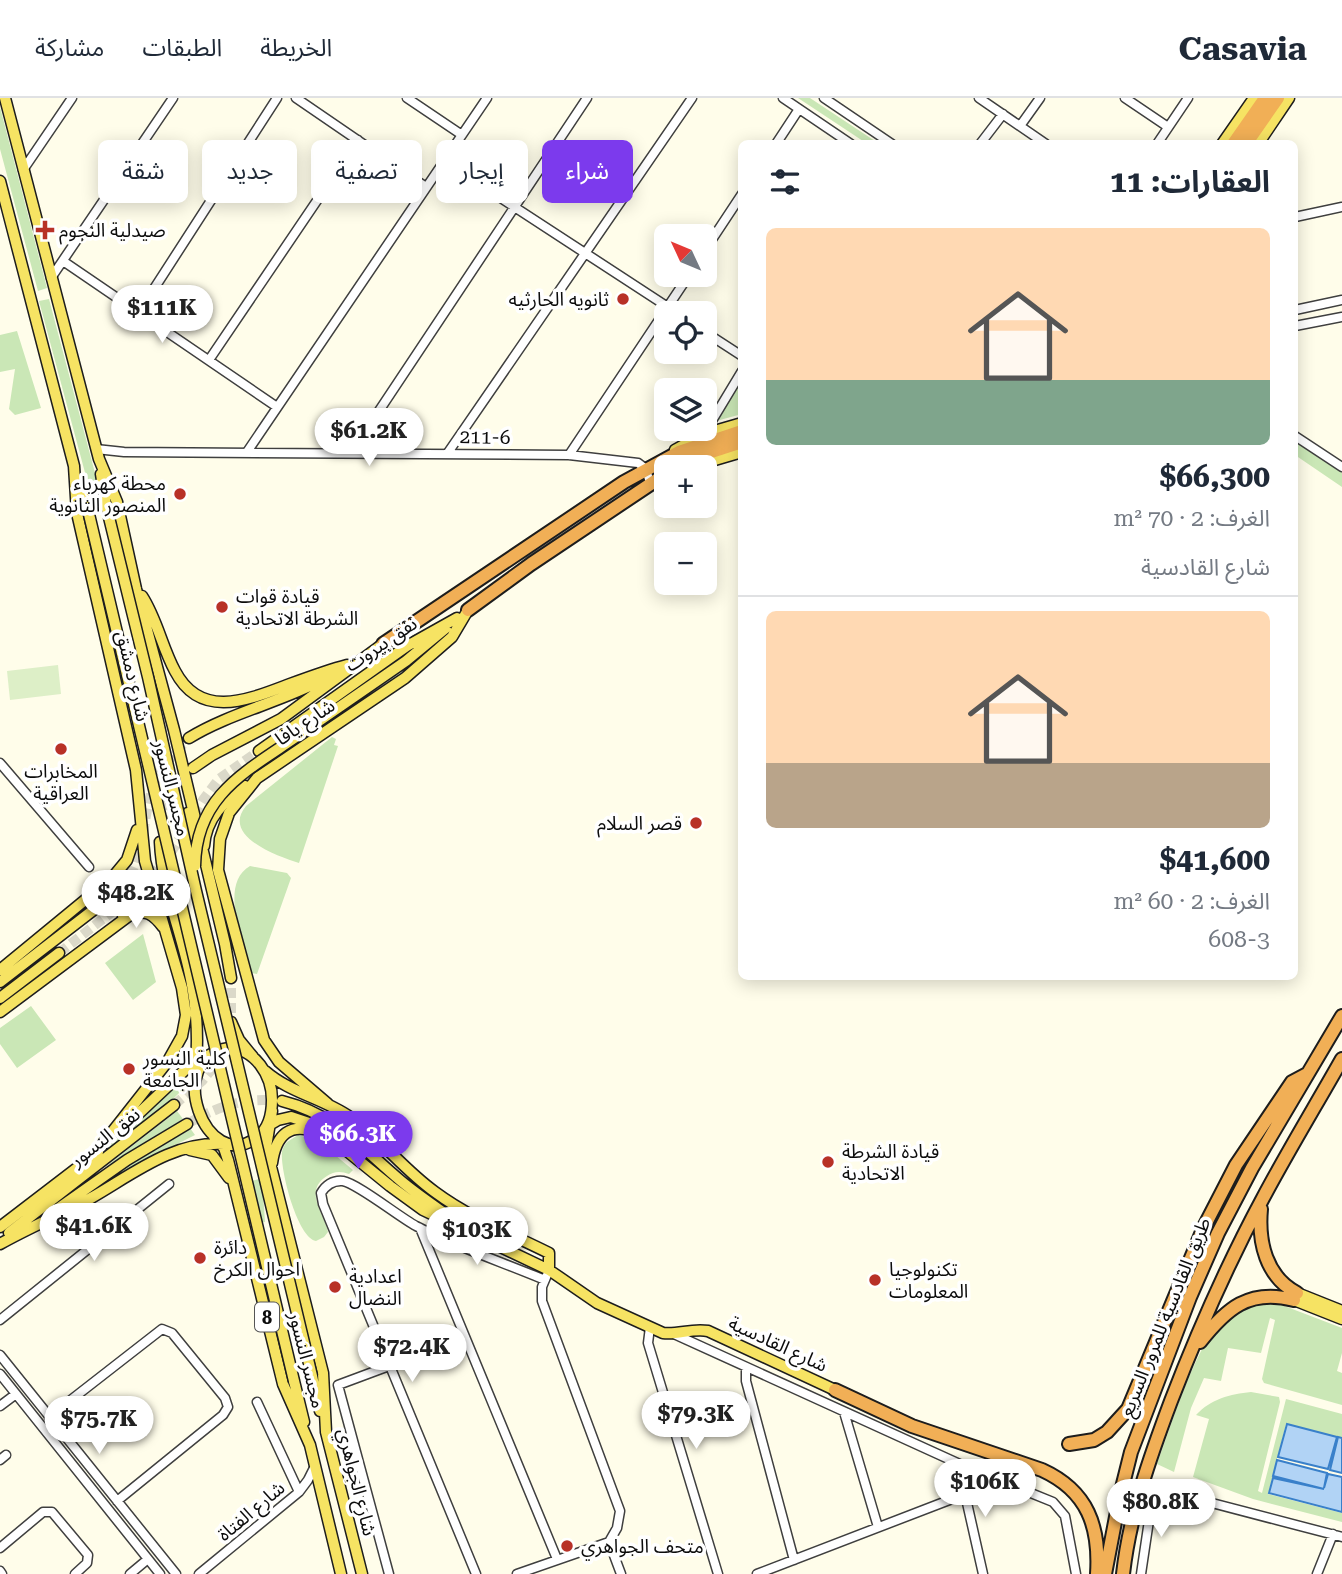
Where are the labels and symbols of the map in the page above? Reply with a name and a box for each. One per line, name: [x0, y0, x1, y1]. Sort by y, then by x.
place label: صيدلية النجوم: [59, 219, 166, 245]
marker: صيدلية النجوم: [37, 222, 53, 238]
north arrow: [654, 224, 718, 287]
pin: $111K: [113, 286, 211, 345]
place label: ثانويه الحارثيه: [508, 288, 609, 311]
marker: ثانويه الحارثيه: [615, 291, 631, 307]
pin: $61.2K: [312, 408, 426, 468]
street label: 211-6: [459, 425, 511, 449]
place label: محطة كهرباء المنصور الثانوية: [49, 472, 166, 517]
marker: محطة كهرباء المنصور الثانوية: [172, 486, 188, 502]
place label: قيادة قوات الشرطة الاتحادية: [236, 585, 358, 630]
marker: قيادة قوات الشرطة الاتحادية: [214, 599, 230, 615]
street label: نفق بيروت: [341, 612, 421, 676]
street label: شارع دمشق: [109, 628, 155, 724]
street label: شارع يافا: [271, 694, 340, 752]
street label: مجسر النسور: [149, 736, 195, 839]
marker: المخابرات العراقية: [53, 741, 69, 757]
place label: المخابرات العراقية: [24, 760, 98, 805]
place label: قصر السلام: [597, 812, 682, 838]
marker: قصر السلام: [688, 815, 704, 831]
pin: $48.2K: [79, 870, 193, 930]
place label: كلية النسور الجامعة: [142, 1047, 227, 1092]
marker: كلية النسور الجامعة: [121, 1061, 137, 1077]
street label: نفق النسور: [65, 1102, 145, 1172]
pin: $66.3K: [301, 1112, 415, 1171]
place label: قيادة الشرطة الاتحادية: [842, 1140, 939, 1185]
marker: قيادة الشرطة الاتحادية: [820, 1154, 836, 1170]
pin: $41.6K: [37, 1204, 151, 1263]
pin: $103K: [428, 1208, 526, 1267]
street label: طريق القادسية للمرور السريع: [1114, 1214, 1218, 1421]
place label: دائرة احوال الكرخ: [214, 1236, 300, 1283]
marker: دائرة احوال الكرخ: [192, 1250, 208, 1266]
place label: تكنولوجيا المعلومات: [889, 1258, 968, 1303]
place label: اعدادية النضال: [349, 1265, 402, 1310]
marker: تكنولوجيا المعلومات: [867, 1272, 883, 1288]
marker: اعدادية النضال: [327, 1279, 343, 1295]
road number: 8: [255, 1302, 279, 1332]
street label: مجسر النسور: [284, 1308, 330, 1411]
street label: شارع القادسية: [724, 1311, 831, 1379]
pin: $72.4K: [355, 1324, 469, 1384]
pin: $79.3K: [639, 1392, 753, 1451]
pin: $75.7K: [42, 1396, 156, 1456]
street label: شارع الجواهري: [329, 1426, 381, 1539]
pin: $106K: [936, 1460, 1034, 1519]
street label: شارع الفتاة: [213, 1476, 291, 1547]
pin: $80.8K: [1104, 1480, 1218, 1539]
place label: متحف الجواهري: [581, 1535, 704, 1561]
marker: متحف الجواهري: [559, 1538, 575, 1554]

